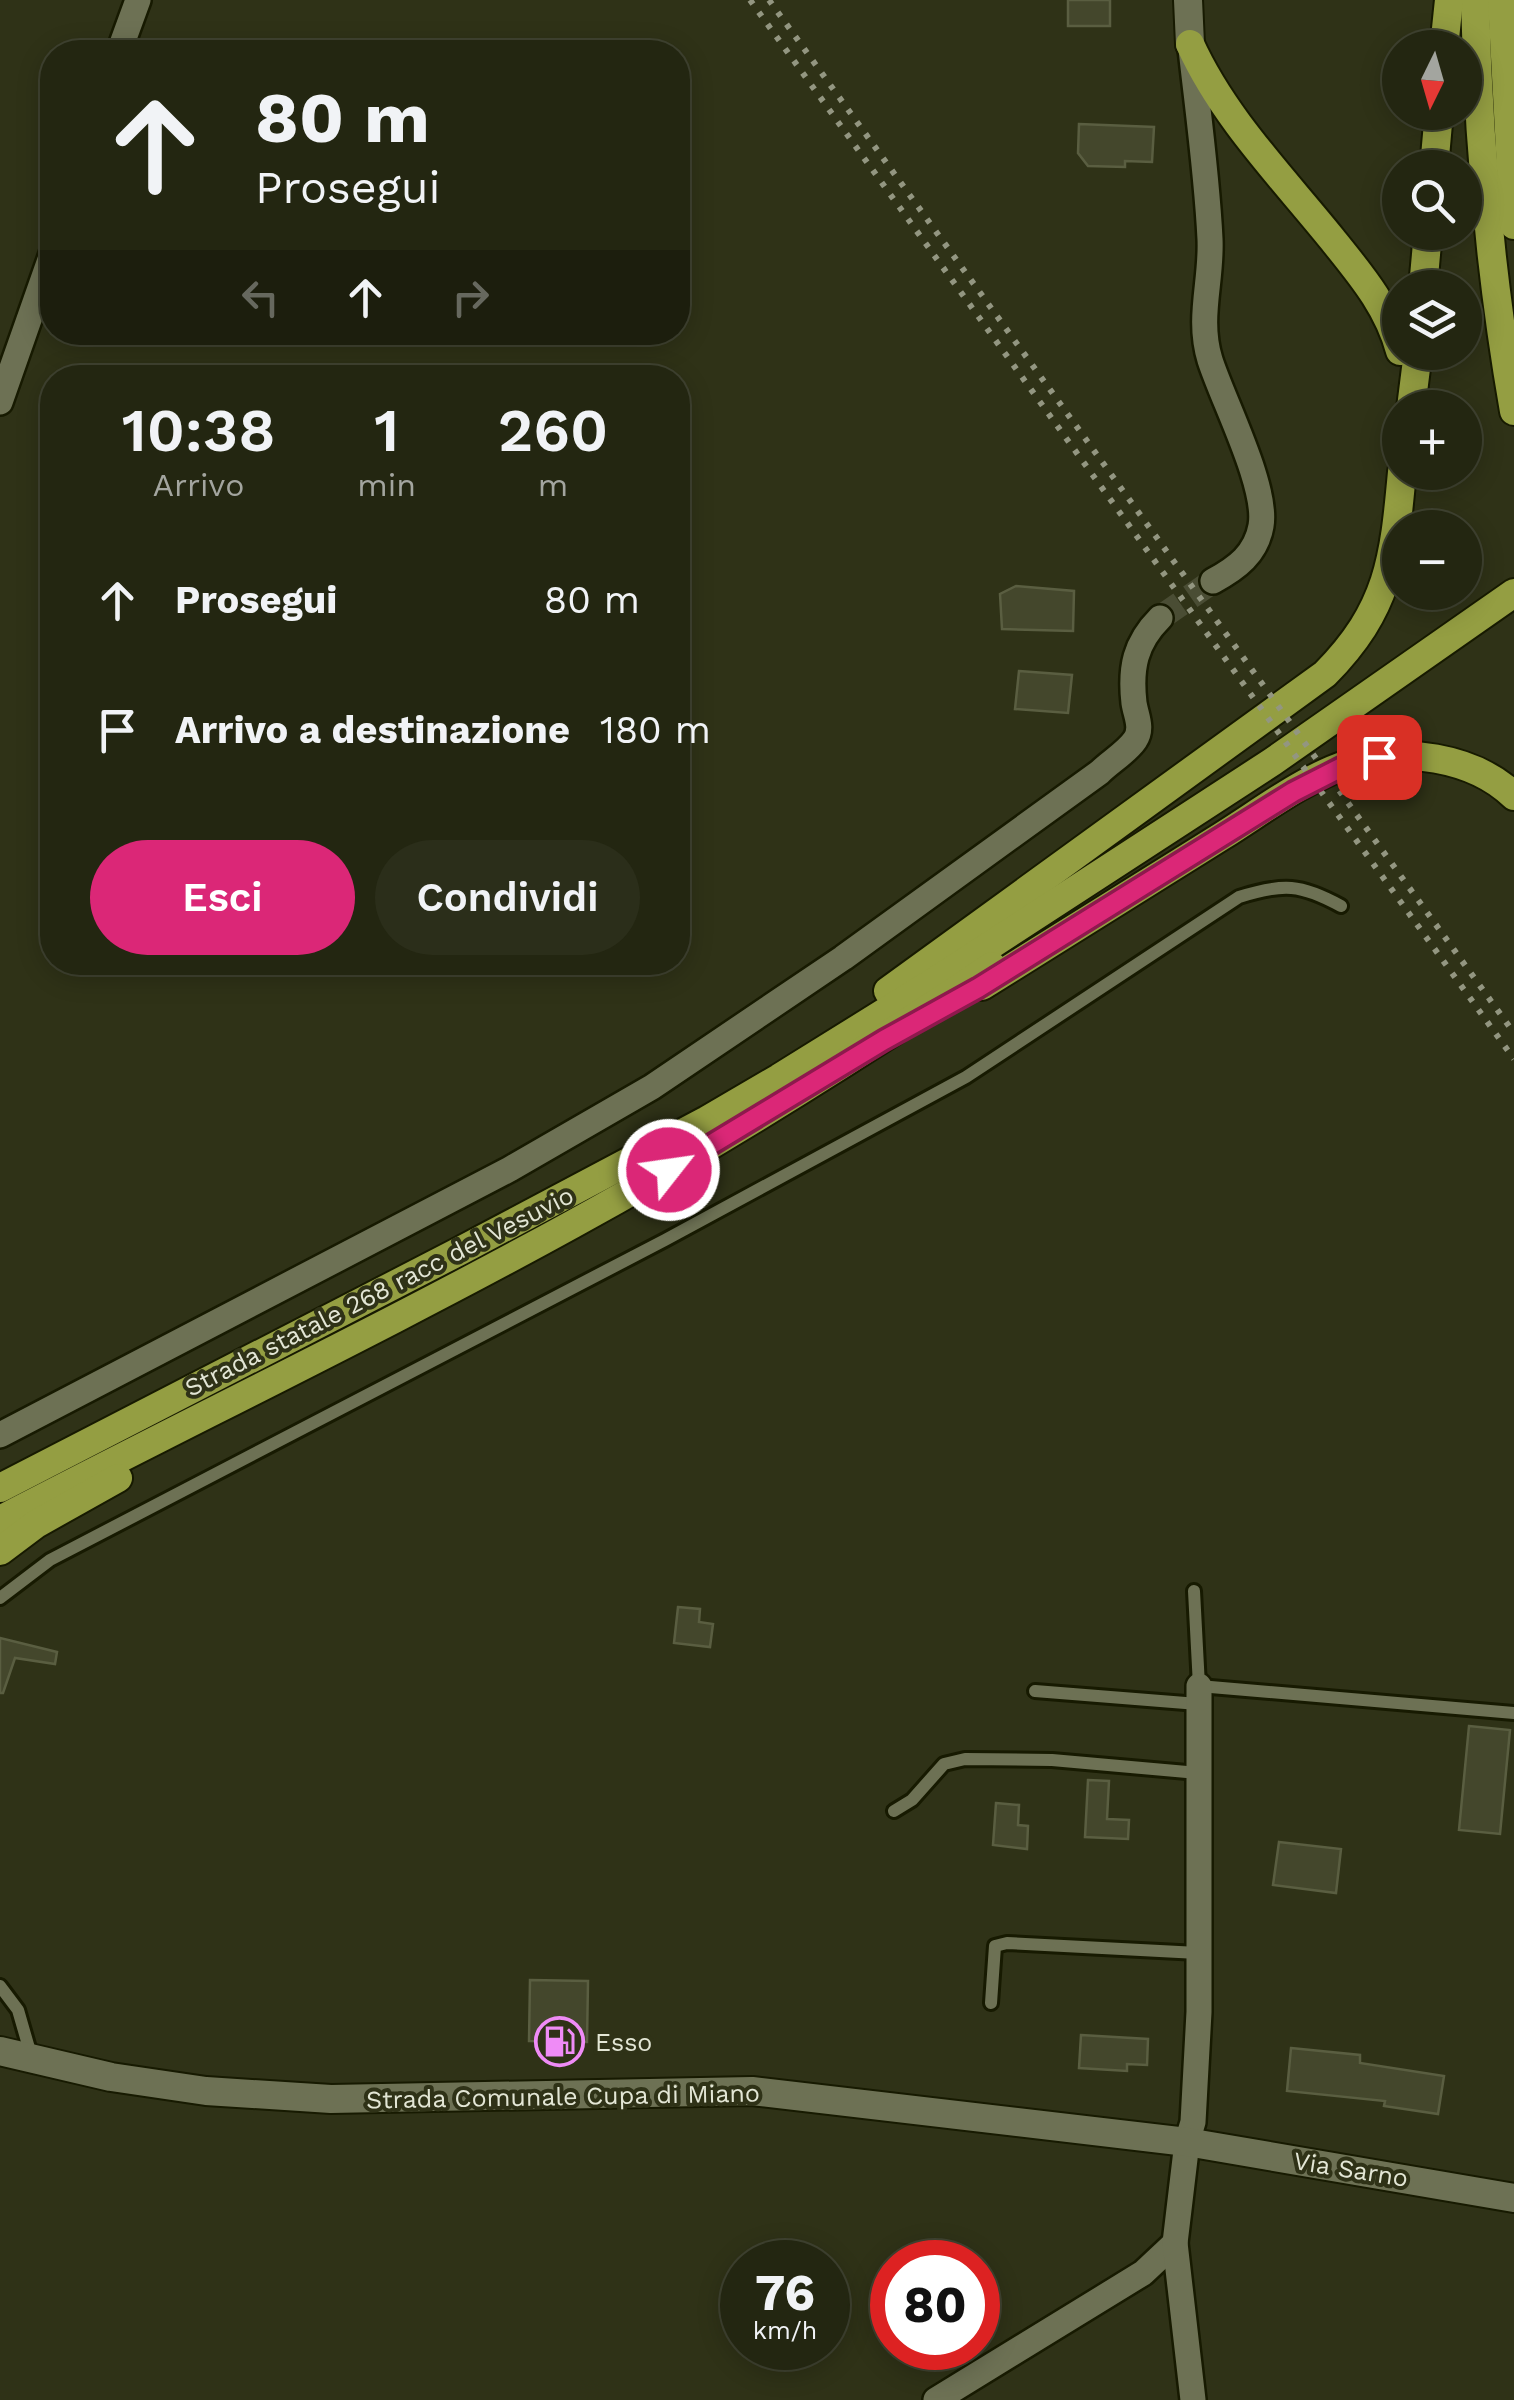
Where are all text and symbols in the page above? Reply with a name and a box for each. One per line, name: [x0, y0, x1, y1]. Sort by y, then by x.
north arrow: [1382, 30, 1482, 130]
map controls: [1382, 30, 1482, 610]
text: 80 m: [255, 77, 430, 159]
icon: ahead: [90, 80, 220, 210]
button: search: [1382, 150, 1482, 250]
text: Prosegui: [255, 161, 440, 214]
icon: left: [233, 270, 288, 325]
icon: ahead: [338, 270, 393, 325]
icon: right: [443, 270, 498, 325]
button: layers: [1382, 270, 1482, 370]
button: +: [1382, 390, 1482, 490]
text: 10:38: [122, 395, 276, 466]
text: 1: [374, 395, 399, 466]
text: 260: [498, 395, 608, 466]
text: Arrivo: [153, 466, 244, 504]
text: min: [357, 466, 416, 504]
text: m: [538, 466, 568, 504]
button: −: [1382, 510, 1482, 610]
icon: ahead: [90, 573, 145, 628]
text: Prosegui: [175, 578, 337, 622]
text: 80 m: [544, 578, 640, 622]
icon: arrive: [90, 703, 145, 758]
text: Arrivo a destinazione: [175, 708, 570, 752]
text: 180 m: [600, 708, 711, 752]
pin: [1337, 715, 1422, 800]
icon: arrive: [1352, 730, 1407, 785]
button: Esci: [90, 840, 355, 955]
button: Condividi: [375, 840, 640, 955]
position arrow: [617, 1118, 721, 1222]
street label: Strada statale 268 racc del Vesuvio: [180, 1180, 578, 1402]
fuel station icon: Esso: [534, 2016, 586, 2068]
place label: Esso: [595, 2028, 652, 2057]
street label: Strada Comunale Cupa di Miano: [366, 2079, 760, 2114]
street label: Via Sarno: [1292, 2146, 1410, 2193]
speed limit sign: 80: [870, 2240, 1000, 2370]
text: 76: [755, 2263, 815, 2322]
text: km/h: [753, 2316, 817, 2345]

